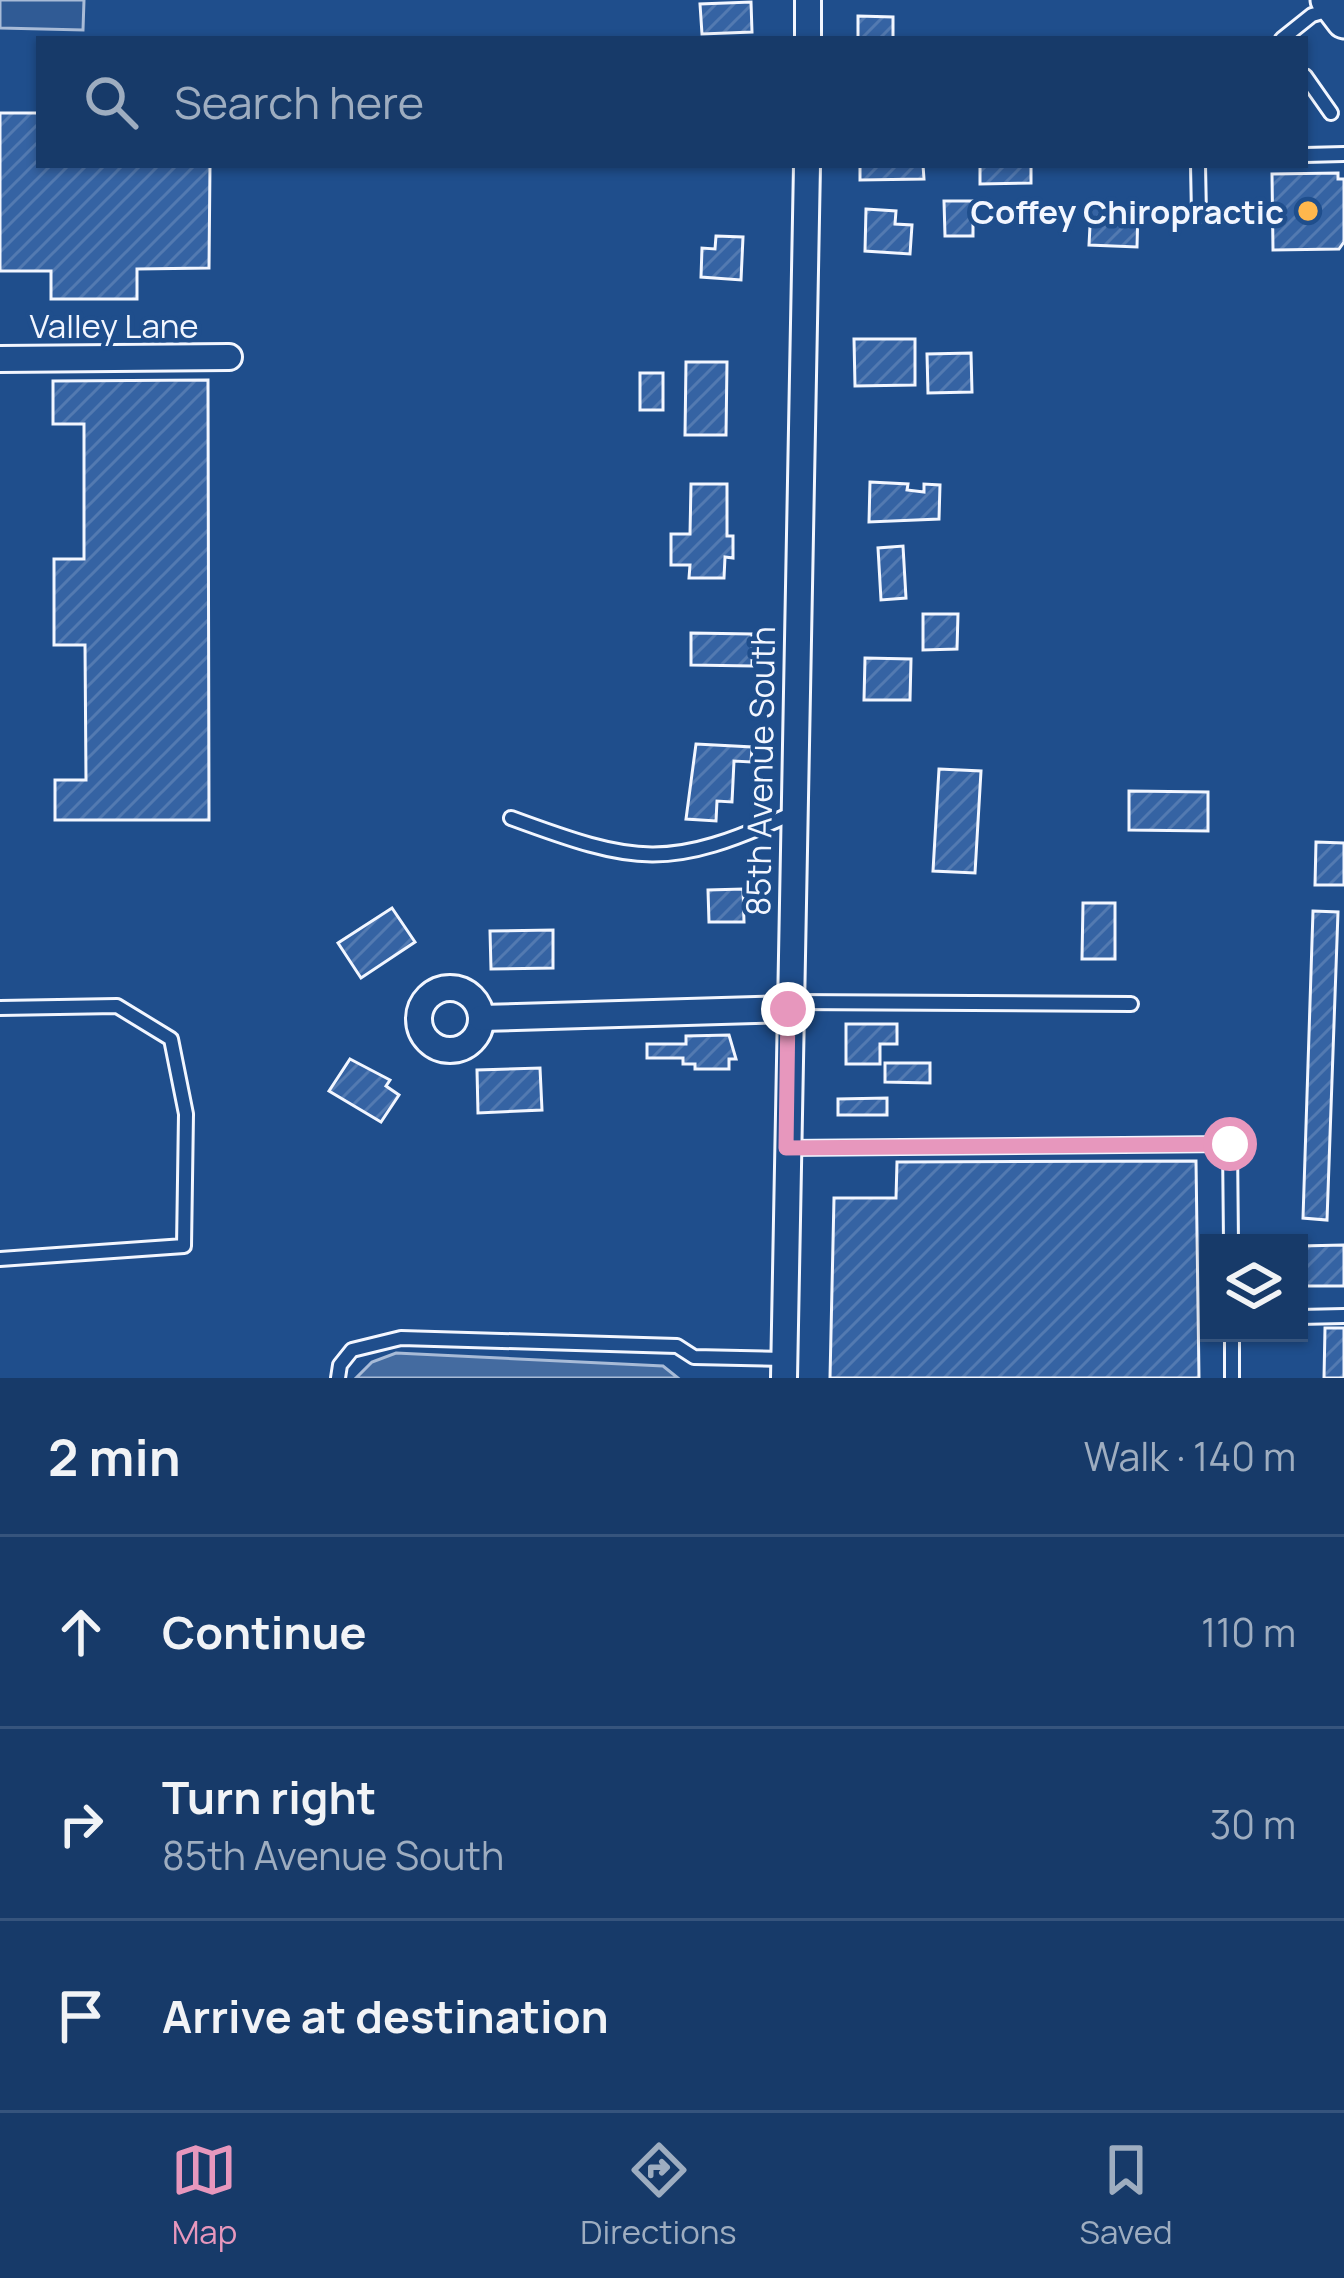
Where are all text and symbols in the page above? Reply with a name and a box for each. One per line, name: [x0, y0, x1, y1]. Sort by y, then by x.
search box: [36, 36, 1308, 168]
icon: search: [78, 69, 144, 135]
text: Search here: [174, 71, 424, 133]
place label: Coffey Chiropractic: [971, 189, 1284, 234]
marker: Coffey Chiropractic: [1295, 198, 1321, 224]
street label: Valley Lane: [29, 303, 199, 348]
street label: 85th Avenue South: [735, 626, 785, 916]
route end: [761, 982, 815, 1036]
route start: [1203, 1117, 1257, 1171]
map controls: [1200, 1234, 1308, 1342]
button: layers: [1200, 1234, 1308, 1342]
text: 2 min: [48, 1422, 181, 1491]
text: Walk · 140 m: [1084, 1429, 1296, 1483]
icon: ahead: [48, 1599, 114, 1665]
text: Continue: [162, 1601, 367, 1663]
text: 110 m: [1201, 1605, 1296, 1659]
text: Turn right: [162, 1766, 376, 1828]
icon: right: [48, 1791, 114, 1857]
text: 30 m: [1210, 1797, 1296, 1851]
text: 85th Avenue South: [162, 1828, 504, 1882]
icon: arrive: [48, 1983, 114, 2049]
text: Arrive at destination: [162, 1985, 609, 2047]
tab: Map: [171, 2137, 237, 2254]
tab: Directions: [580, 2137, 737, 2254]
tab: Saved: [1080, 2137, 1173, 2254]

